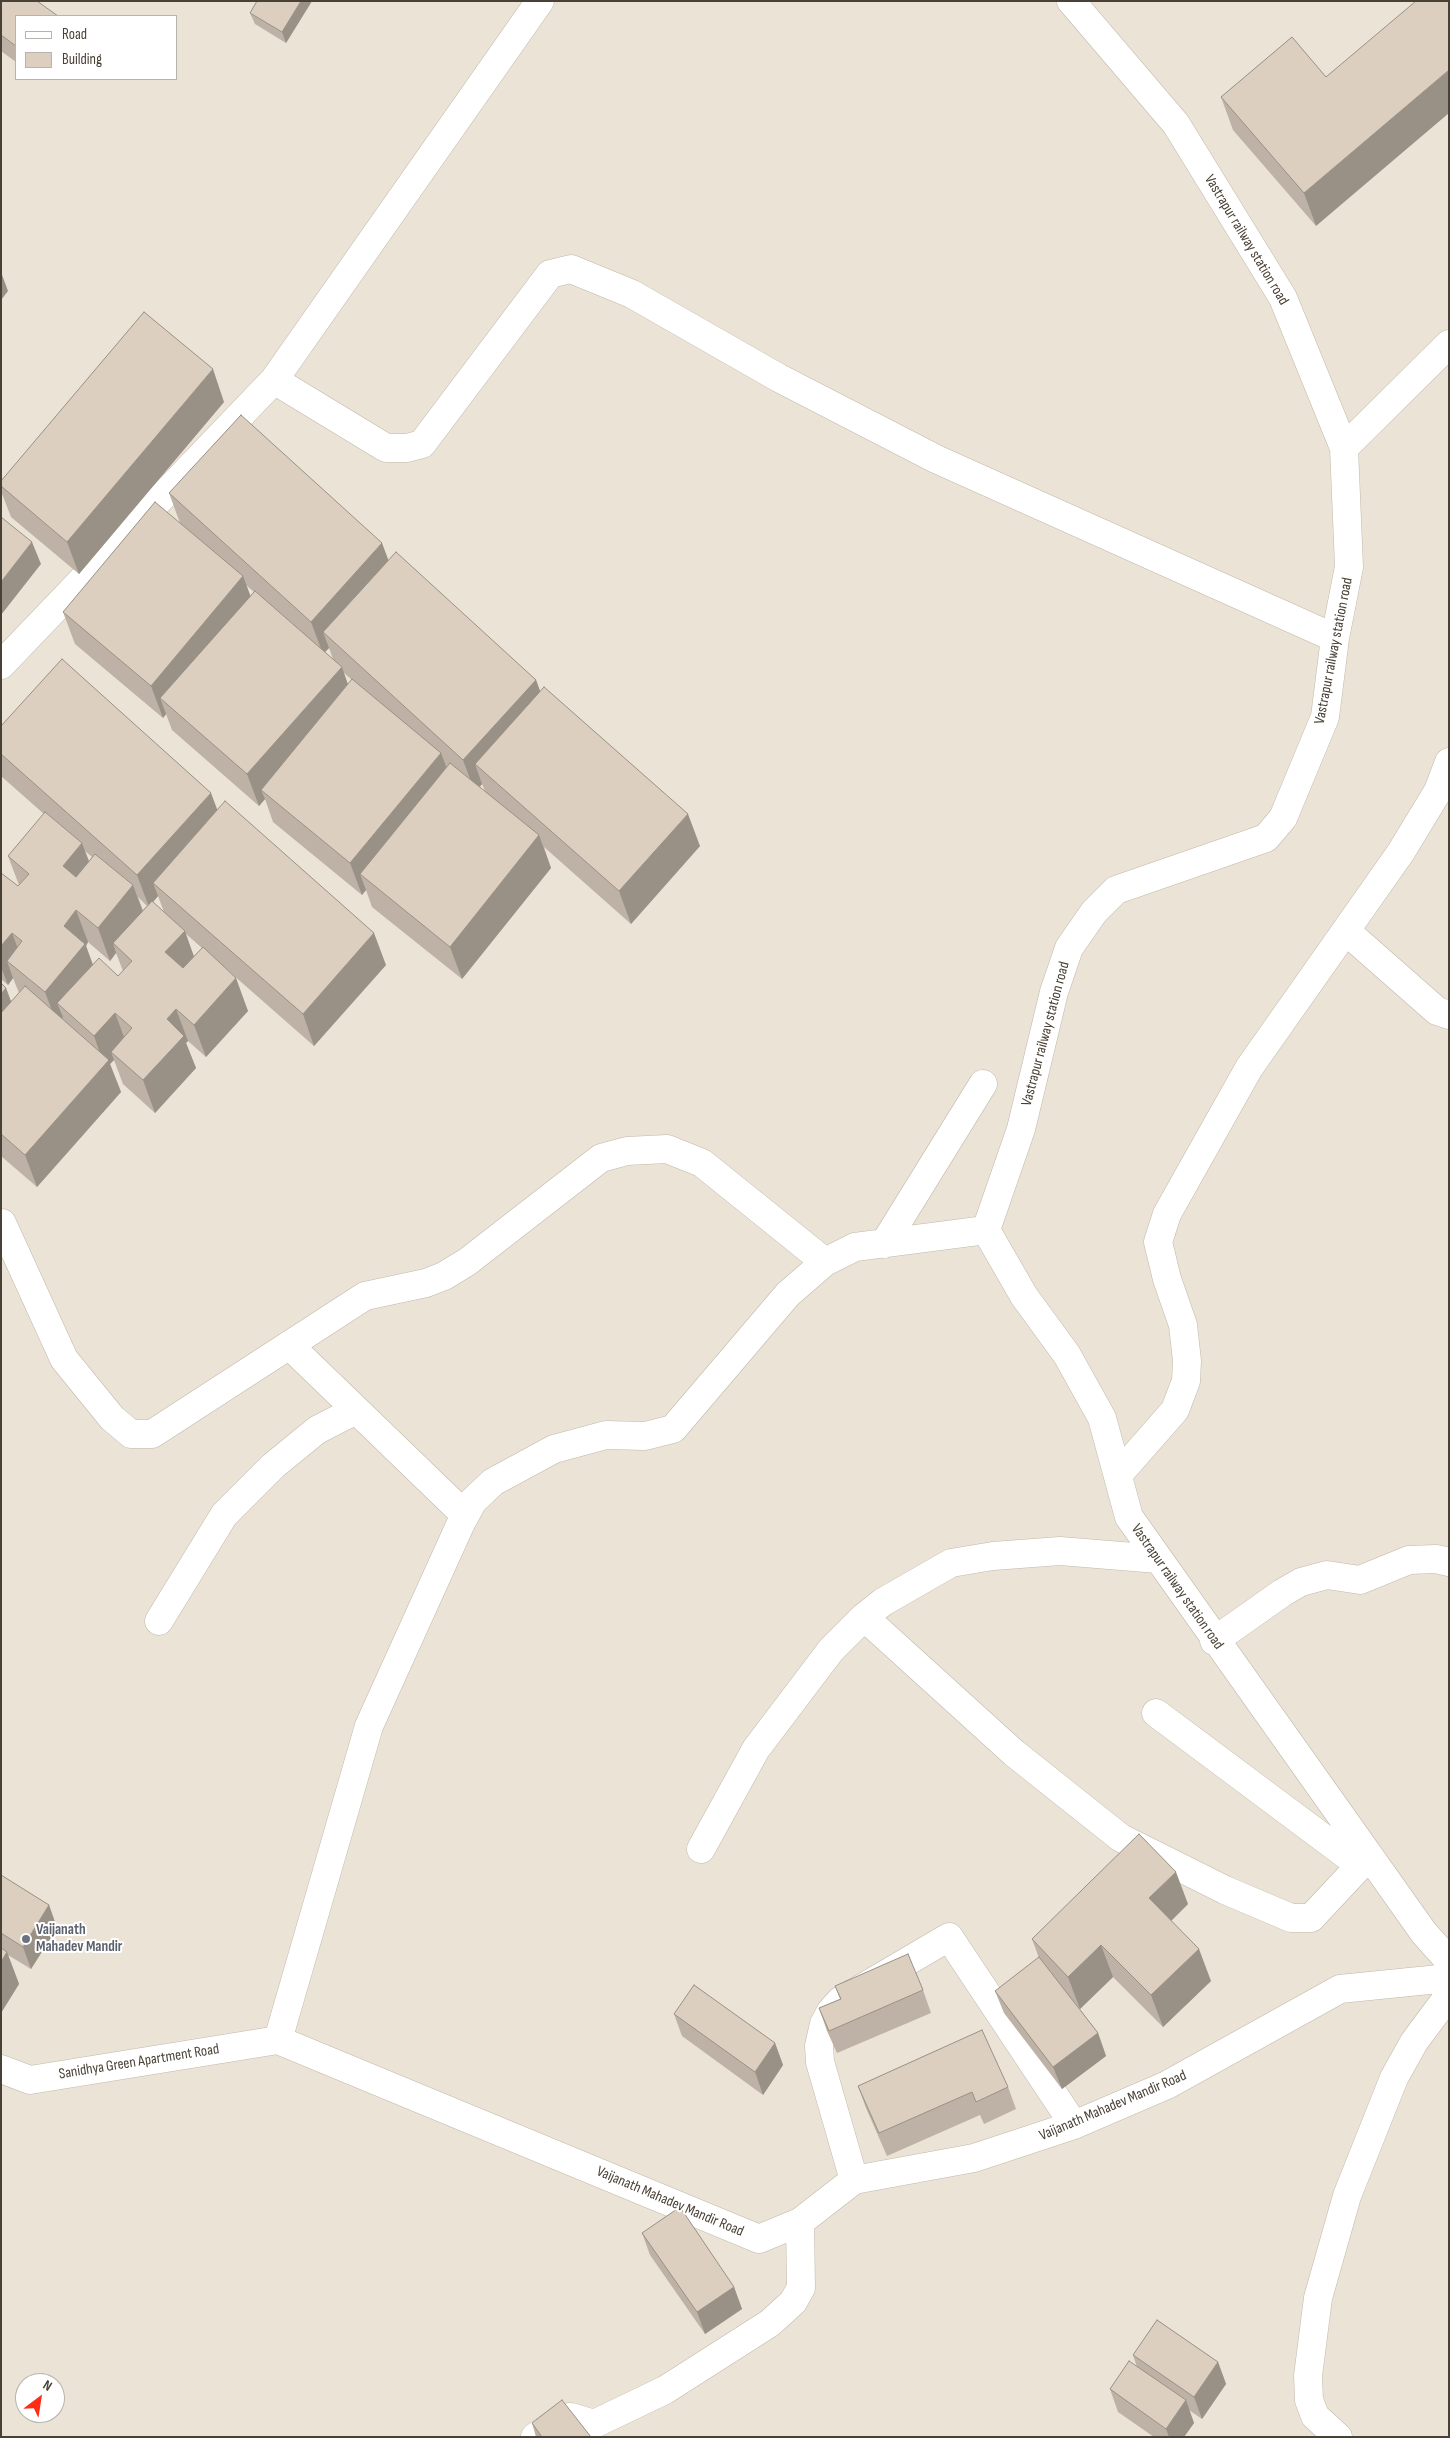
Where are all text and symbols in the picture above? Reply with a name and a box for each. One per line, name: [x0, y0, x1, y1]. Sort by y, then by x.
legend: [15, 15, 178, 80]
text: Road: [62, 25, 87, 44]
text: Building: [62, 50, 102, 69]
street label: Vastrapur railway station road: [1200, 172, 1292, 308]
street label: Vastrapur railway station road: [1311, 576, 1357, 726]
street label: Vastrapur railway station road: [1018, 960, 1074, 1108]
street label: Vastrapur railway station road: [1127, 1521, 1227, 1653]
place label: Vaijanath Mahadev Mandir: [36, 1921, 122, 1956]
marker: Vaijanath Mahadev Mandir: [20, 1933, 32, 1945]
street label: Sanidhya Green Apartment Road: [58, 2040, 220, 2084]
street label: Vaijanath Mahadev Mandir Road: [1037, 2067, 1189, 2145]
street label: Vaijanath Mahadev Mandir Road: [594, 2163, 746, 2241]
north arrow: [15, 2373, 65, 2423]
text: N: [40, 2376, 55, 2395]

